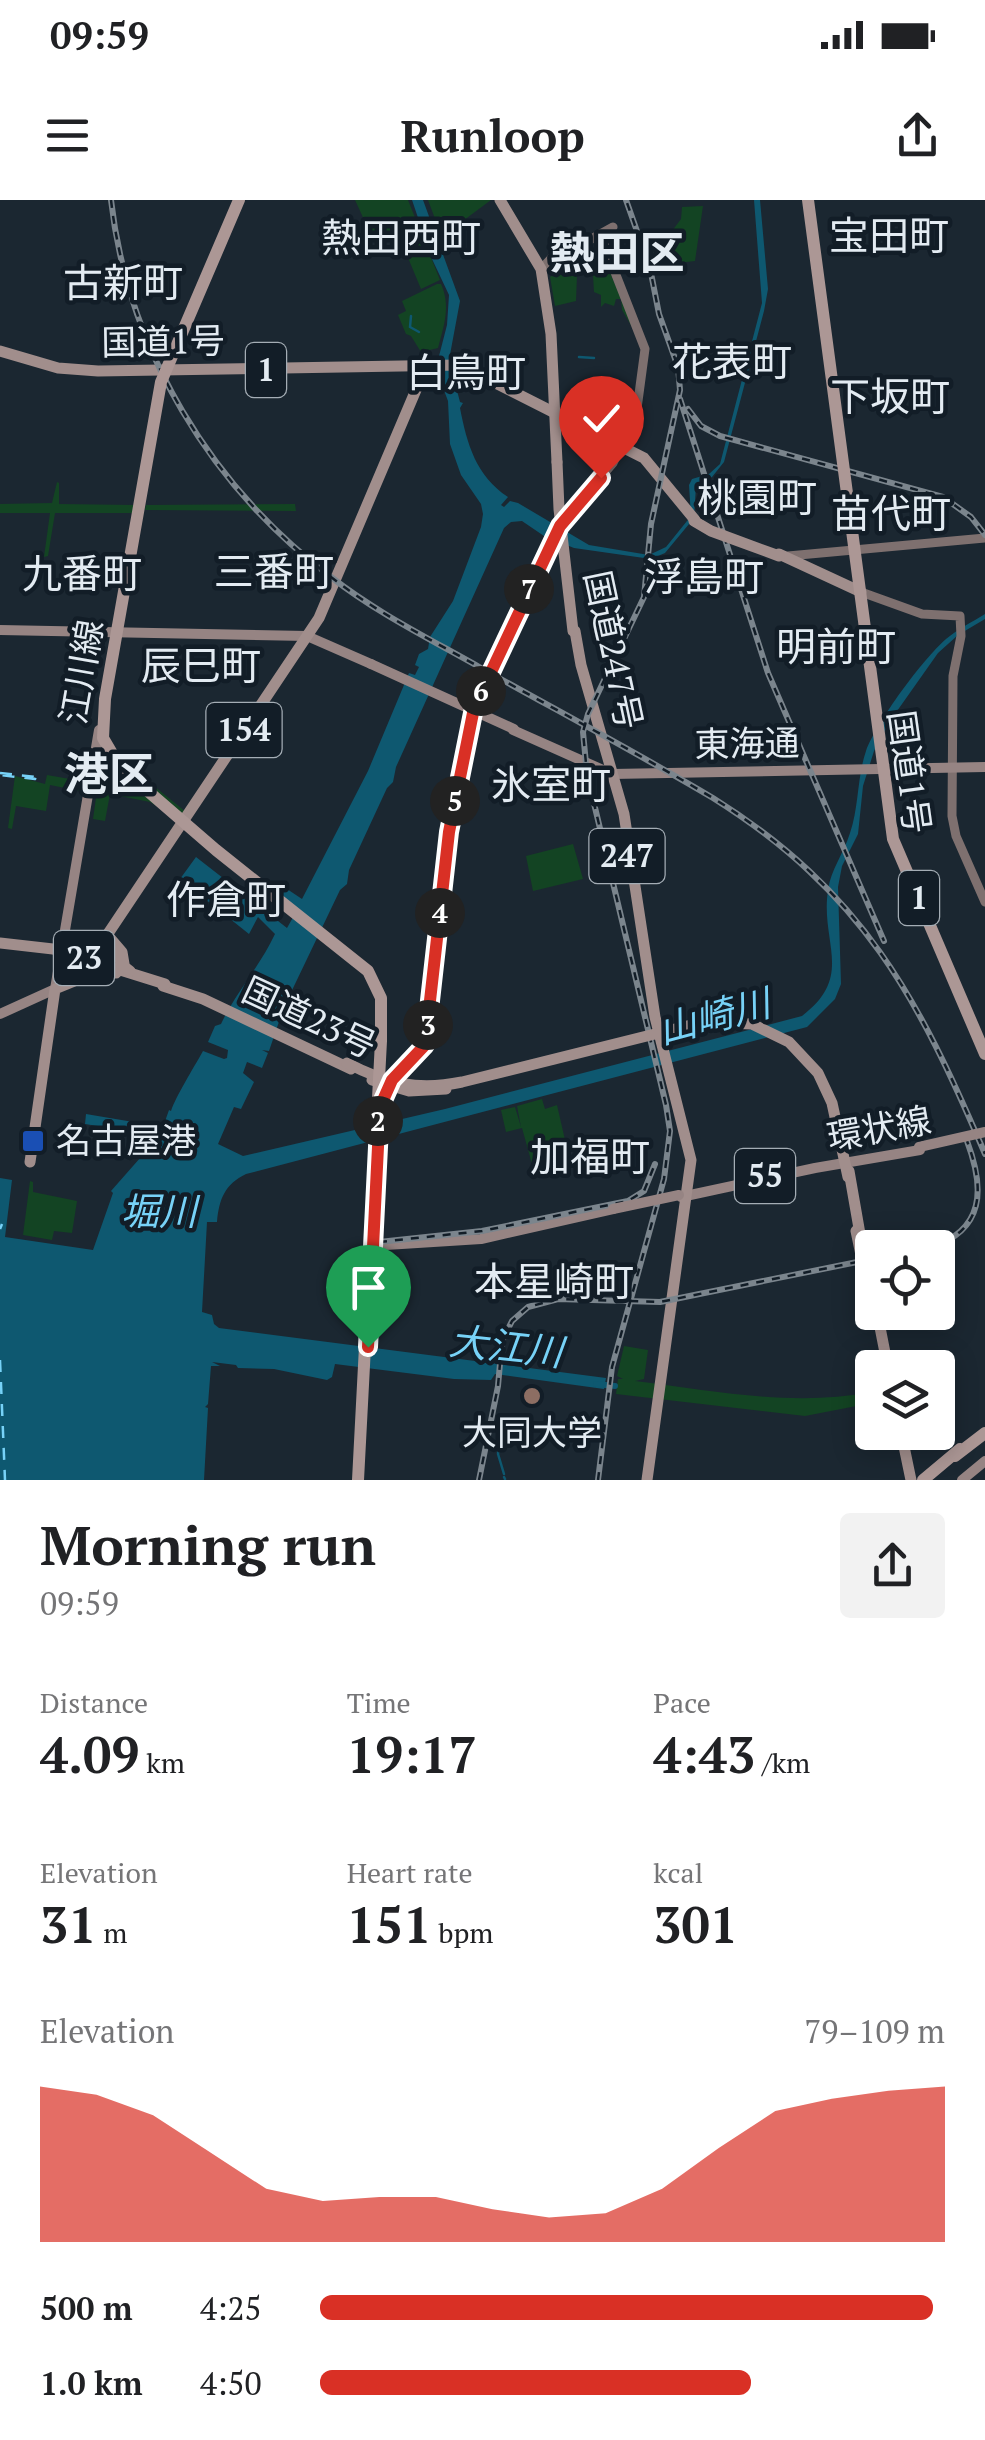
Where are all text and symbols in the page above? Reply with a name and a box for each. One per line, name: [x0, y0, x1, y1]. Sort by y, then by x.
text: 09:59: [50, 10, 149, 60]
text: Runloop: [400, 105, 585, 165]
icon: menu: [40, 108, 95, 163]
icon: share: [890, 108, 945, 163]
district label: 宝田町: [829, 208, 949, 261]
district label: 熱田西町: [321, 210, 481, 263]
district label: 熱田区: [549, 222, 685, 282]
district label: 古新町: [63, 255, 183, 308]
street label: 国道1号: [101, 317, 225, 365]
district label: 花表町: [672, 334, 792, 387]
road number: 1: [246, 343, 286, 397]
district label: 白鳥町: [406, 345, 526, 398]
district label: 下坂町: [830, 369, 950, 422]
pin: [559, 376, 644, 479]
icon: check: [574, 391, 629, 446]
district label: 桃園町: [697, 470, 817, 523]
district label: 苗代町: [831, 486, 951, 539]
district label: 三番町: [214, 544, 334, 597]
district label: 九番町: [22, 546, 142, 599]
district label: 浮島町: [644, 549, 764, 602]
pin: 7: [504, 564, 554, 614]
street label: 国道247号: [575, 566, 653, 733]
text: 7: [521, 570, 537, 607]
street label: 江川線: [49, 616, 113, 728]
district label: 明前町: [776, 619, 896, 672]
district label: 辰巳町: [141, 638, 261, 691]
pin: 6: [456, 666, 506, 716]
text: 6: [473, 672, 489, 709]
road number: 154: [206, 703, 282, 757]
street label: 国道1号: [879, 707, 941, 836]
street label: 東海通: [694, 719, 800, 767]
district label: 港区: [64, 743, 154, 803]
district label: 氷室町: [491, 757, 611, 810]
pin: 5: [430, 776, 480, 826]
text: 5: [447, 782, 463, 819]
road number: 247: [590, 829, 664, 883]
road number: 1: [899, 871, 939, 925]
district label: 作倉町: [166, 872, 286, 925]
pin: 4: [415, 888, 465, 938]
text: 4: [432, 894, 448, 931]
road number: 23: [54, 931, 114, 985]
street label: 国道23号: [235, 966, 384, 1068]
water label: 山崎川: [652, 976, 779, 1055]
pin: 3: [403, 1000, 453, 1050]
text: 3: [420, 1006, 436, 1043]
pin: 2: [353, 1096, 403, 1146]
street label: 環状線: [823, 1096, 935, 1160]
text: 2: [370, 1102, 386, 1139]
place label: 名古屋港: [56, 1117, 196, 1163]
marker: 名古屋港: [20, 1128, 46, 1154]
district label: 加福町: [530, 1129, 650, 1182]
road number: 55: [735, 1149, 795, 1203]
water label: 堀川: [121, 1186, 201, 1236]
map controls: [855, 1230, 955, 1450]
button: locate: [855, 1230, 955, 1330]
pin: [326, 1245, 411, 1348]
district label: 本星崎町: [474, 1254, 634, 1307]
icon: arrive: [341, 1260, 396, 1315]
water label: 大江川: [447, 1315, 569, 1377]
button: layers: [855, 1350, 955, 1450]
marker: 大同大学: [521, 1385, 543, 1407]
place label: 大同大学: [462, 1409, 602, 1455]
text: Morning run: [40, 1508, 376, 1581]
button: share: [840, 1513, 945, 1618]
text: 09:59: [40, 1582, 119, 1624]
text: Distance: [40, 1684, 148, 1721]
text: Time: [347, 1684, 411, 1721]
text: Pace: [653, 1684, 711, 1721]
text: 4.09: [40, 1721, 140, 1787]
text: 19:17: [347, 1721, 477, 1787]
text: 4:43: [653, 1721, 755, 1787]
text: km: [140, 1744, 185, 1781]
text: /km: [755, 1744, 810, 1781]
text: Elevation: [40, 1854, 158, 1891]
text: Heart rate: [347, 1854, 473, 1891]
text: kcal: [653, 1854, 703, 1891]
text: 31: [40, 1891, 97, 1957]
text: 151: [347, 1891, 431, 1957]
text: 301: [653, 1891, 738, 1957]
text: m: [97, 1914, 127, 1951]
text: bpm: [431, 1914, 493, 1951]
text: Elevation: [40, 2010, 174, 2052]
text: 79–109 m: [804, 2010, 945, 2052]
text: 500 m: [40, 2287, 132, 2329]
text: 4:25: [200, 2287, 262, 2329]
text: 1.0 km: [40, 2362, 143, 2404]
text: 4:50: [200, 2362, 262, 2404]

